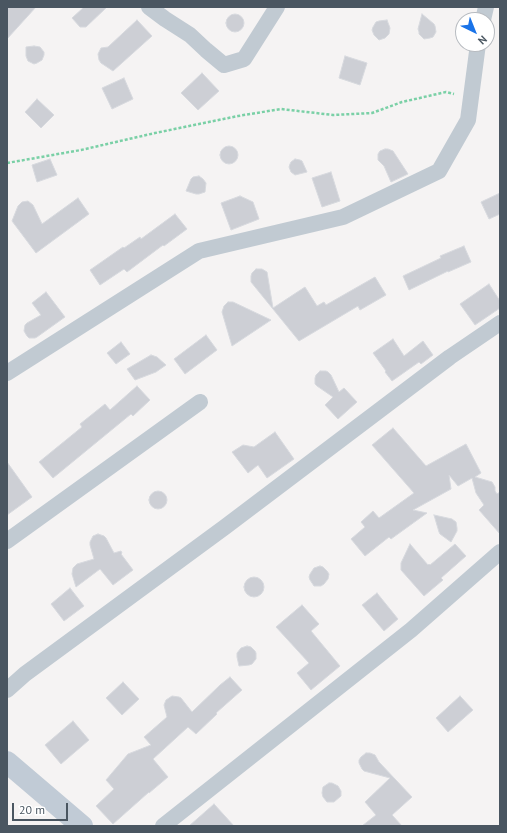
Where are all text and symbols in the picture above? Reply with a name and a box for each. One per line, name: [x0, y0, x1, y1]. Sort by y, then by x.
north arrow: [455, 12, 495, 52]
text: N: [475, 32, 490, 48]
scale bar: [14, 795, 70, 821]
text: 20 m: [19, 802, 45, 817]

